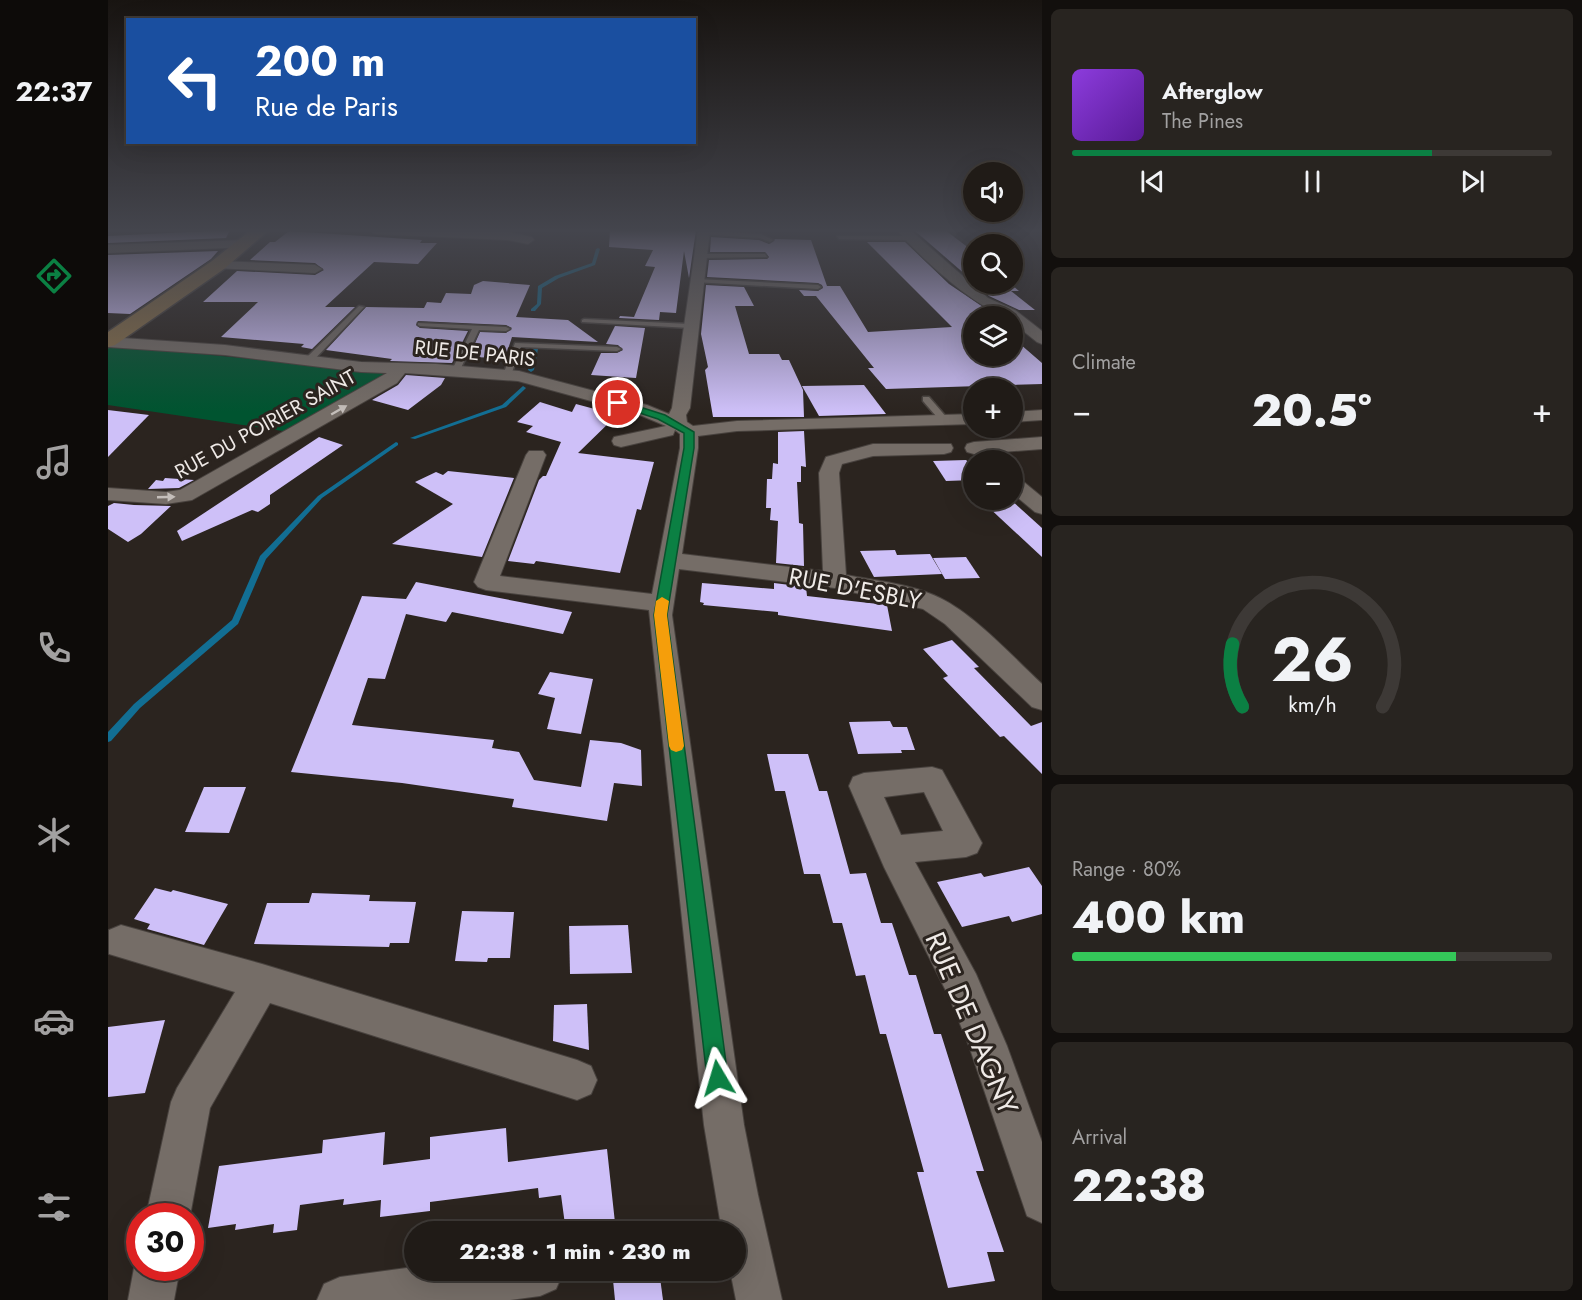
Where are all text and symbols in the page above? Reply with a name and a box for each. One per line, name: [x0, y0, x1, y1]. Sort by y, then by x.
text: 200 m: [255, 31, 385, 92]
icon: left: [156, 42, 234, 120]
text: 22:37: [16, 72, 92, 111]
text: Afterglow: [1162, 75, 1263, 107]
text: Rue de Paris: [255, 87, 398, 126]
text: The Pines: [1162, 107, 1243, 136]
map controls: [963, 162, 1023, 510]
button: sound: [963, 162, 1023, 222]
icon: previous: [1136, 165, 1169, 198]
icon: pause: [1296, 165, 1329, 198]
icon: next: [1456, 165, 1489, 198]
button: search: [963, 234, 1023, 294]
icon: directions: [33, 255, 75, 297]
button: layers: [963, 306, 1023, 366]
street label: RUE DE PARIS: [413, 333, 537, 374]
text: Climate: [1072, 348, 1136, 377]
street label: RUE DU POIRIER SAINT: [170, 362, 362, 486]
pin: [592, 377, 643, 428]
button: +: [963, 378, 1023, 438]
text: 20.5°: [1252, 378, 1372, 443]
icon: arrive: [601, 386, 634, 419]
text: −: [1072, 387, 1091, 434]
text: +: [1532, 387, 1552, 434]
one-way arrow: [330, 405, 347, 415]
icon: music: [33, 441, 75, 483]
button: −: [963, 450, 1023, 510]
one-way arrow: [157, 493, 176, 502]
street label: RUE D'ESBLY: [786, 559, 925, 619]
text: 26: [1271, 614, 1353, 704]
icon: phone: [33, 627, 75, 669]
text: km/h: [1288, 689, 1336, 720]
icon: climate: [33, 814, 75, 856]
text: Range · 80%: [1072, 855, 1181, 884]
text: 400 km: [1072, 885, 1245, 950]
street label: RUE DE DAGNY: [915, 926, 1029, 1121]
icon: car: [33, 1000, 75, 1042]
position arrow: [686, 1046, 750, 1110]
text: Arrival: [1072, 1123, 1127, 1152]
text: 22:38: [1072, 1153, 1206, 1218]
icon: filters: [33, 1186, 75, 1228]
speed limit sign: 30: [126, 1203, 204, 1281]
text: 22:38 · 1 min · 230 m: [459, 1235, 691, 1267]

